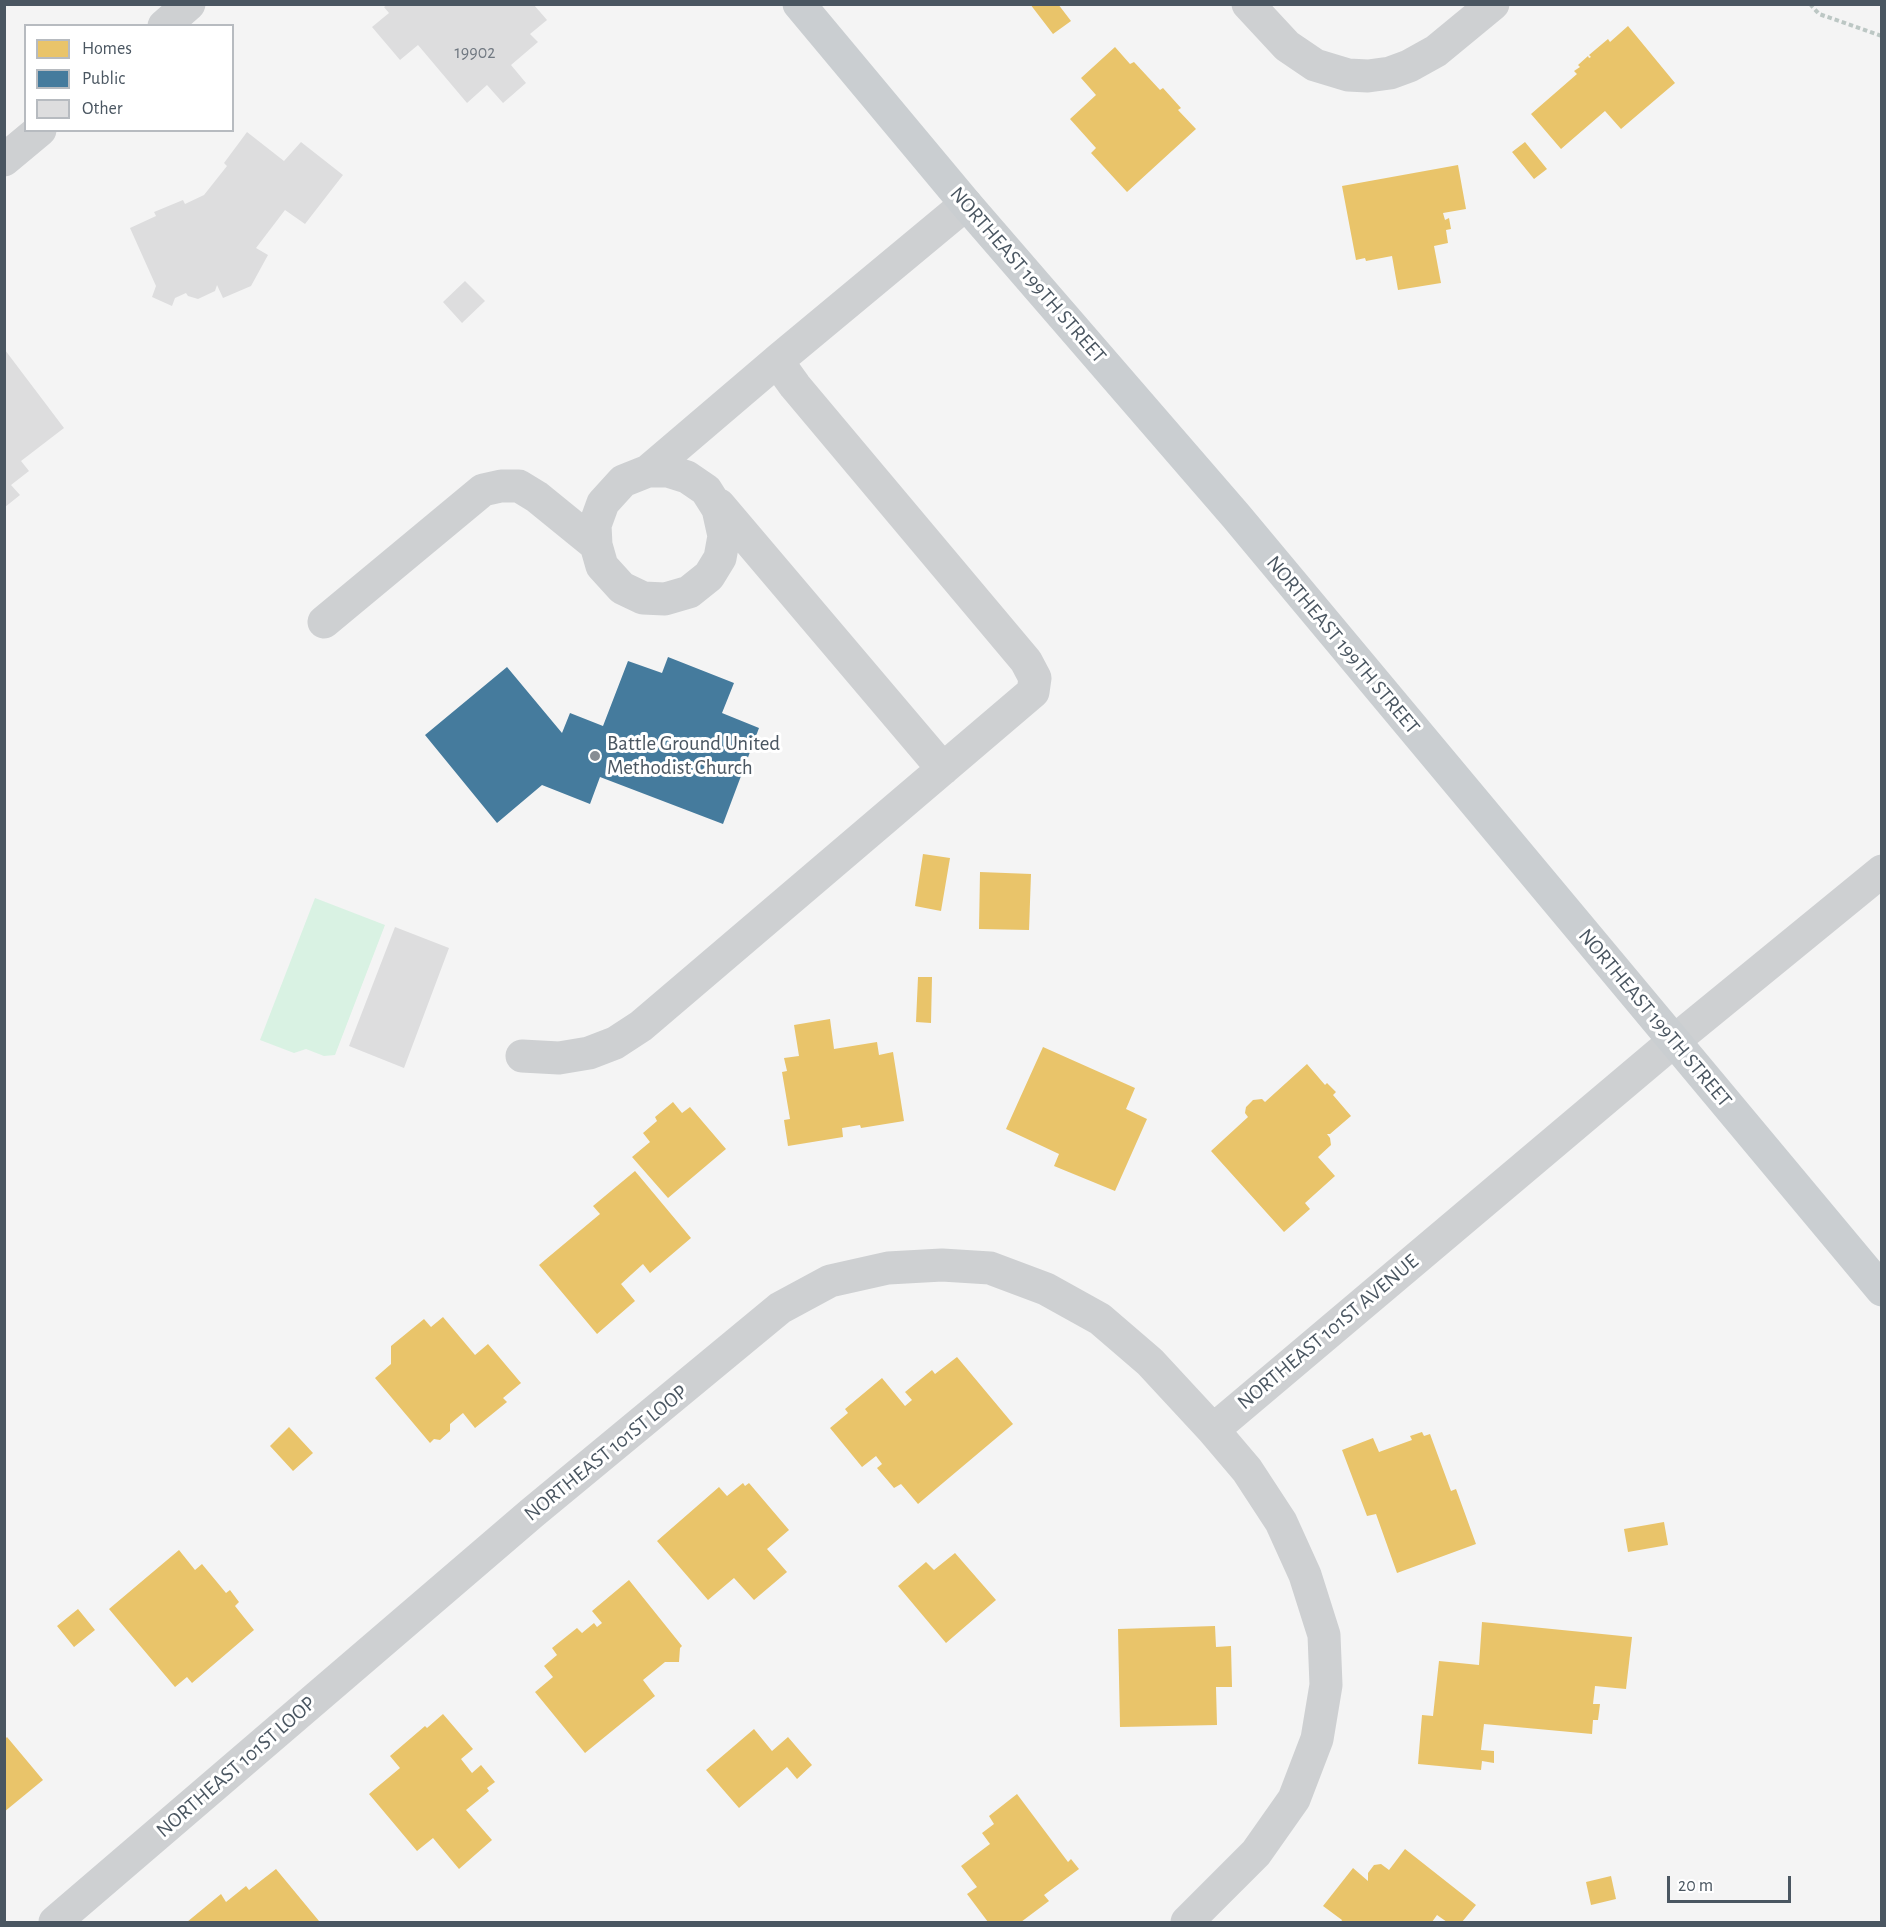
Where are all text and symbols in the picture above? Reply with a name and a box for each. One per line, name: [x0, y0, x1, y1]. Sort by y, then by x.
legend: [24, 24, 234, 132]
text: Homes: [82, 40, 132, 58]
house number: 19902: [455, 42, 495, 64]
text: Public: [82, 70, 125, 88]
text: Other: [82, 100, 123, 118]
street label: NORTHEAST 199TH STREET: [944, 182, 1112, 368]
street label: NORTHEAST 199TH STREET: [1261, 550, 1425, 740]
place label: Battle Ground United Methodist Church: [607, 731, 780, 781]
marker: Battle Ground United Methodist Church: [588, 749, 602, 763]
street label: NORTHEAST 199TH STREET: [1573, 923, 1737, 1113]
street label: NORTHEAST 101ST AVENUE: [1232, 1249, 1424, 1415]
street label: NORTHEAST 101ST LOOP: [519, 1379, 693, 1527]
street label: NORTHEAST 101ST LOOP: [151, 1691, 321, 1843]
scale bar: [1670, 1864, 1794, 1902]
text: 20 m: [1678, 1877, 1713, 1895]

